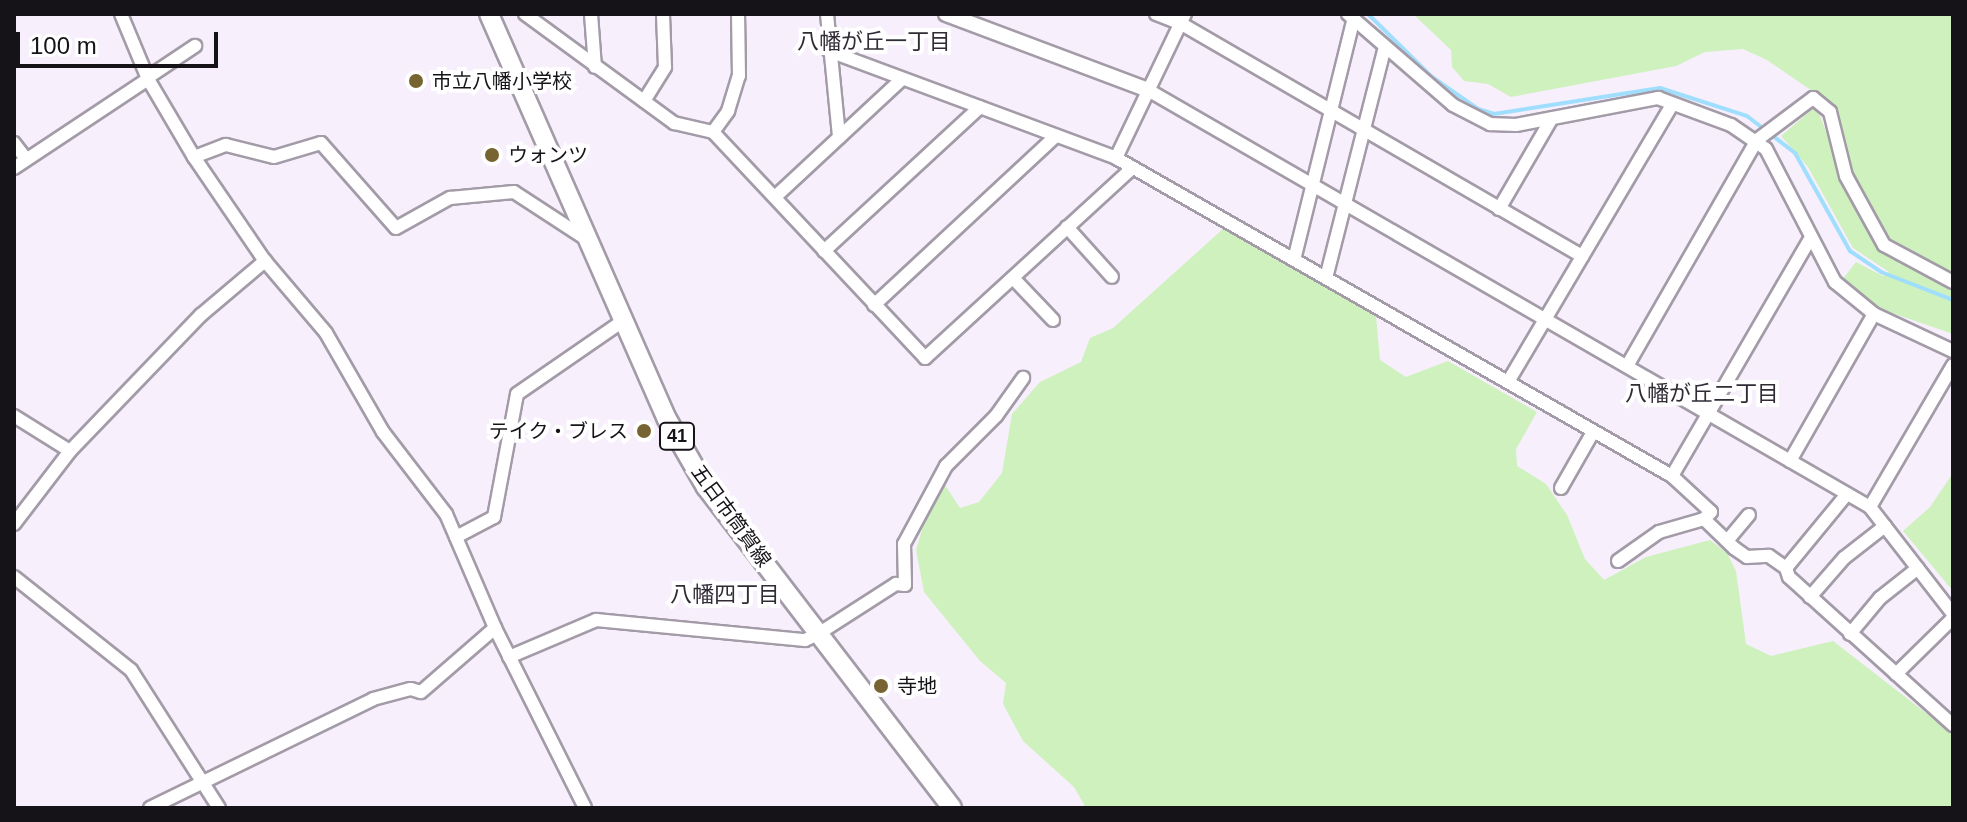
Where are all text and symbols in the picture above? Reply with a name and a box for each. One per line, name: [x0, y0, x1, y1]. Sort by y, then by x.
scale bar: [20, 16, 222, 66]
district label: 八幡が丘一丁目: [797, 29, 951, 55]
text: 100 m: [30, 32, 97, 59]
place label: 市立八幡小学校: [432, 69, 572, 93]
marker: 市立八幡小学校: [407, 72, 425, 90]
place label: ウォンツ: [508, 143, 588, 167]
marker: ウォンツ: [483, 146, 501, 164]
district label: 八幡が丘二丁目: [1625, 381, 1779, 407]
place label: テイク・ブレス: [488, 419, 628, 443]
marker: テイク・ブレス: [635, 422, 653, 440]
road number: 41: [657, 422, 697, 450]
street label: 五日市筒賀線: [686, 460, 776, 572]
district label: 八幡四丁目: [670, 582, 780, 608]
place label: 寺地: [897, 674, 937, 698]
marker: 寺地: [872, 677, 890, 695]

